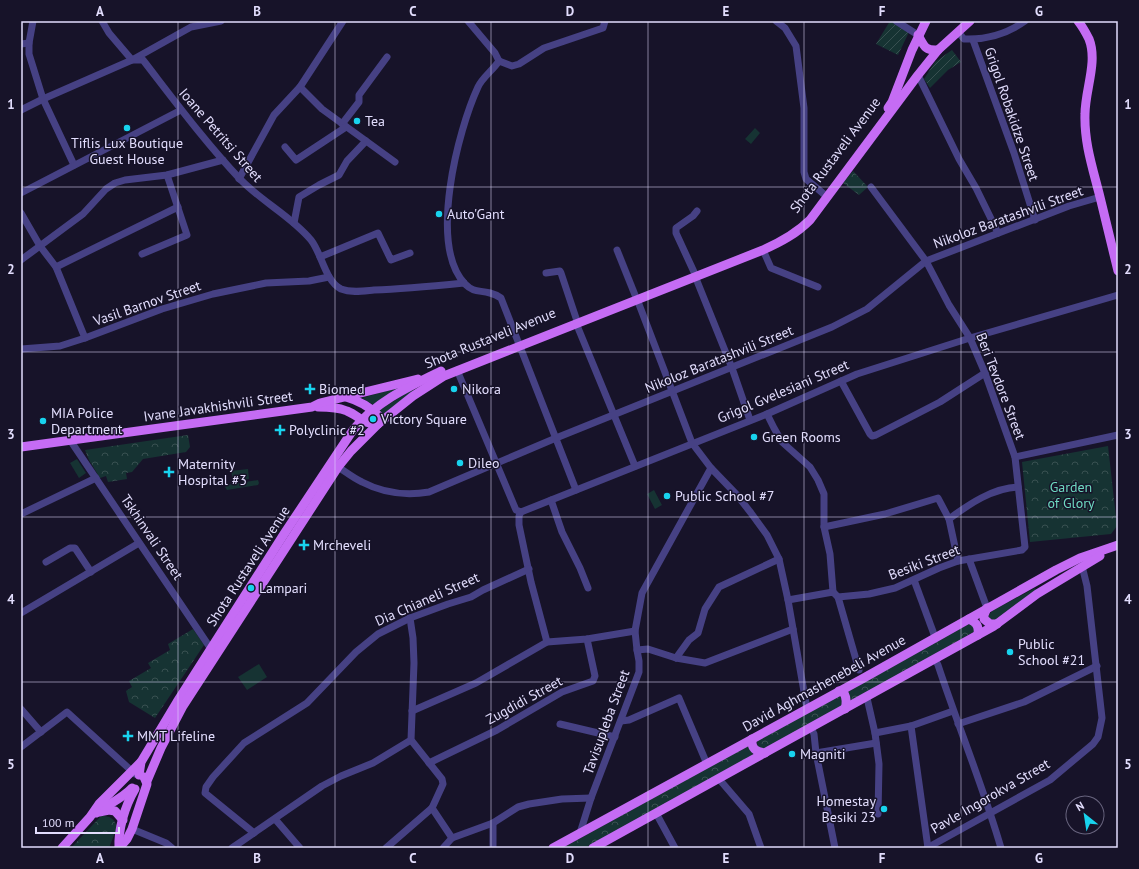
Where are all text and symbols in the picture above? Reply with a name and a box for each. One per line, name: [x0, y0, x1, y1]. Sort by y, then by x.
text: A: [96, 3, 104, 20]
text: B: [253, 3, 261, 20]
text: C: [409, 3, 417, 20]
text: D: [566, 3, 574, 20]
text: E: [723, 3, 730, 20]
text: F: [879, 3, 886, 20]
text: G: [1035, 3, 1043, 20]
street label: Grigol Robakidze Street: [981, 45, 1043, 183]
street label: Ioane Petritsi Street: [175, 84, 267, 186]
street label: Shota Rustaveli Avenue: [786, 94, 884, 216]
text: 1: [7, 96, 15, 113]
text: 1: [1124, 96, 1132, 113]
place label: Tea: [365, 112, 385, 130]
marker: Tea: [352, 116, 362, 126]
marker: Tiflis Lux Boutique Guest House: [122, 123, 132, 133]
place label: Tiflis Lux Boutique Guest House: [71, 134, 183, 168]
street label: Nikoloz Baratashvili Street: [931, 181, 1086, 252]
place label: Auto'Gant: [447, 205, 505, 223]
marker: Auto'Gant: [434, 209, 444, 219]
text: 2: [7, 261, 15, 278]
text: 2: [1124, 261, 1132, 278]
street label: Vasil Barnov Street: [90, 276, 203, 330]
street label: Shota Rustaveli Avenue: [422, 303, 558, 373]
street label: Nikoloz Baratashvili Street: [642, 321, 796, 397]
street label: Beri Tevdore Street: [972, 330, 1030, 442]
street label: Grigol Gvelesiani Street: [715, 355, 852, 427]
place label: Biomed: [319, 380, 364, 398]
place label: Nikora: [462, 380, 501, 398]
marker: Biomed: [304, 383, 316, 395]
marker: Nikora: [449, 384, 459, 394]
street label: Ivane Javakhishvili Street: [142, 387, 294, 425]
place label: MIA Police Department: [51, 404, 123, 438]
place label: Victory Square: [380, 410, 467, 428]
marker: Victory Square: [368, 414, 378, 424]
marker: MIA Police Department: [38, 416, 48, 426]
place label: Polyclinic #2: [289, 421, 365, 439]
marker: Polyclinic #2: [274, 424, 286, 436]
text: 3: [7, 426, 15, 443]
text: 3: [1124, 426, 1132, 443]
place label: Green Rooms: [762, 428, 841, 446]
marker: Green Rooms: [749, 432, 759, 442]
place label: Dileo: [468, 454, 499, 472]
place label: Maternity Hospital #3: [178, 455, 247, 489]
marker: Dileo: [455, 458, 465, 468]
marker: Maternity Hospital #3: [163, 466, 175, 478]
park label: Garden of Glory: [1048, 478, 1095, 512]
place label: Public School #7: [675, 487, 775, 505]
street label: Tskhinvali Street: [117, 491, 187, 583]
marker: Public School #7: [662, 491, 672, 501]
street label: Shota Rustaveli Avenue: [202, 502, 294, 630]
place label: Mrcheveli: [313, 536, 371, 554]
marker: Mrcheveli: [298, 539, 310, 551]
street label: Besiki Street: [886, 540, 962, 584]
street label: Dia Chianeli Street: [372, 568, 482, 630]
place label: Lampari: [259, 579, 307, 597]
marker: Lampari: [246, 583, 256, 593]
text: 4: [7, 591, 15, 608]
text: 4: [1124, 591, 1132, 608]
street label: David Aghmashenebeli Avenue: [739, 631, 909, 735]
place label: Public School #21: [1018, 635, 1085, 669]
marker: Public School #21: [1005, 647, 1015, 657]
street label: Tavisupleba Street: [579, 667, 633, 777]
street label: Zugdidi Street: [483, 672, 566, 728]
place label: MMT Lifeline: [137, 727, 215, 745]
marker: MMT Lifeline: [122, 730, 134, 742]
place label: Magniti: [800, 745, 845, 763]
marker: Magniti: [787, 749, 797, 759]
street label: Pavle Ingorokva Street: [927, 754, 1053, 837]
text: 5: [7, 756, 15, 773]
text: 5: [1124, 756, 1132, 773]
place label: Homestay Besiki 23: [817, 792, 876, 826]
north arrow: [1065, 795, 1105, 835]
text: N: [1073, 798, 1087, 814]
marker: Homestay Besiki 23: [879, 804, 889, 814]
scale bar: [36, 809, 119, 835]
text: 100 m: [42, 815, 75, 830]
text: A: [96, 850, 104, 867]
text: B: [253, 850, 261, 867]
text: C: [409, 850, 417, 867]
text: D: [566, 850, 574, 867]
text: E: [723, 850, 730, 867]
text: F: [879, 850, 886, 867]
text: G: [1035, 850, 1043, 867]

